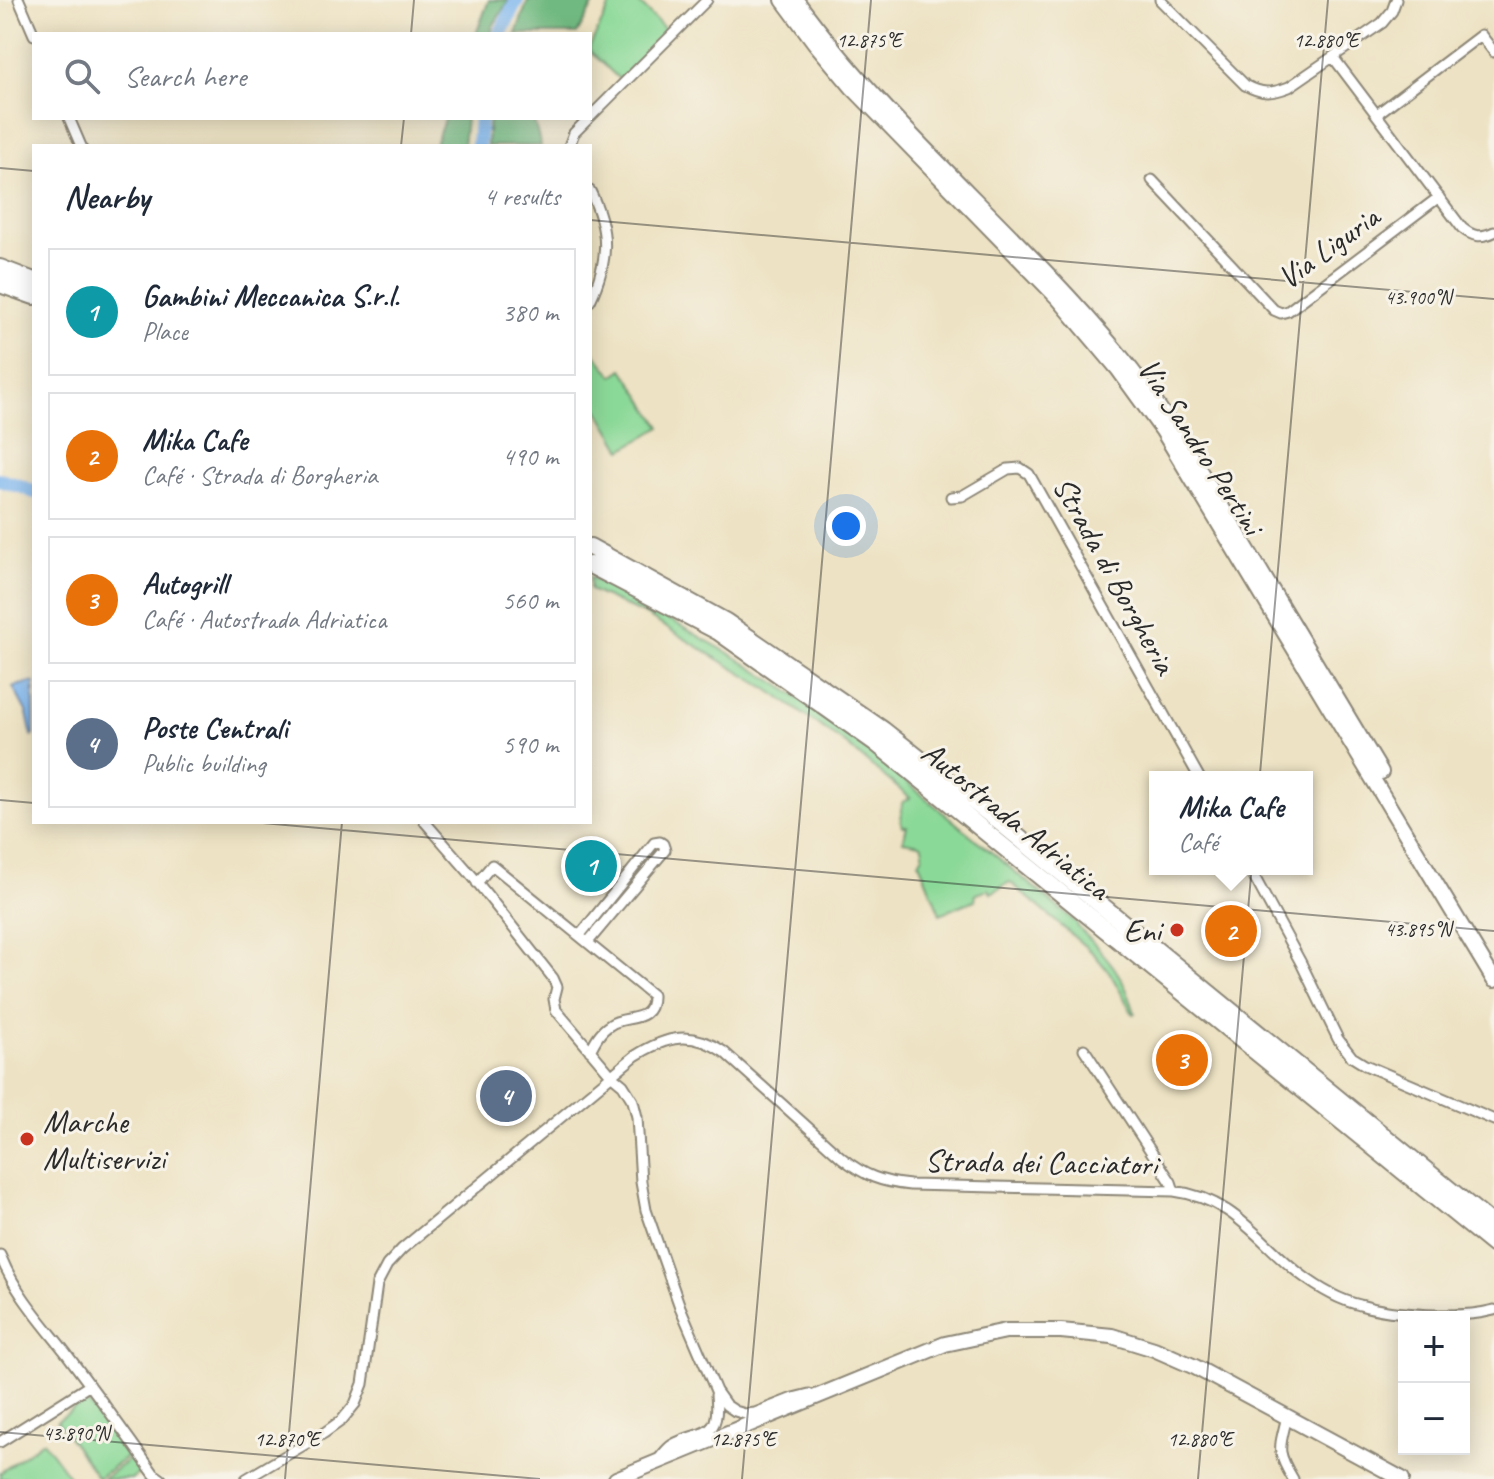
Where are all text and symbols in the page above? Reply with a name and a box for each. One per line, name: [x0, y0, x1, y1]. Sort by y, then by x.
text: 12.875°E: [836, 28, 904, 53]
text: 12.880°E: [1293, 28, 1361, 53]
search box: [32, 32, 592, 120]
icon: search: [60, 54, 104, 98]
text: Search here: [124, 57, 246, 95]
text: Nearby: [64, 175, 150, 218]
text: 4 results: [484, 180, 560, 213]
street label: Via Liguria: [1269, 195, 1389, 298]
text: Gambini Meccanica S.r.l.: [142, 277, 399, 315]
text: 43.900°N: [1385, 285, 1454, 310]
text: 1: [86, 296, 98, 329]
text: 380 m: [502, 296, 558, 329]
text: Place: [142, 315, 188, 348]
street label: Via Sandro Pertini: [1128, 350, 1275, 546]
text: Mika Cafe: [142, 421, 247, 459]
text: 2: [86, 440, 98, 473]
text: 490 m: [502, 440, 558, 473]
text: Café · Strada di Borgheria: [142, 459, 377, 492]
street label: Strada di Borgheria: [1043, 469, 1187, 683]
your location: [826, 506, 866, 546]
text: Autogrill: [142, 565, 227, 603]
text: 3: [86, 584, 98, 617]
text: 560 m: [502, 584, 558, 617]
text: Café · Autostrada Adriatica: [142, 603, 386, 636]
text: Poste Centrali: [142, 709, 288, 747]
text: 4: [86, 728, 98, 761]
text: 590 m: [502, 728, 558, 761]
street label: Autostrada Adriatica: [913, 732, 1120, 910]
text: Public building: [142, 747, 265, 780]
popup: [1149, 771, 1313, 875]
text: Mika Cafe: [1178, 788, 1284, 826]
text: Café: [1178, 826, 1218, 859]
pin: 1: [565, 836, 617, 896]
pin: 2: [1205, 901, 1257, 961]
place label: Eni: [1124, 910, 1165, 951]
text: 43.895°N: [1385, 917, 1454, 942]
marker: Eni: [1168, 921, 1186, 939]
pin: 3: [1156, 1030, 1208, 1090]
pin: 4: [480, 1066, 532, 1126]
place label: Marche Multiservizi: [43, 1101, 169, 1179]
marker: Marche Multiservizi: [18, 1130, 36, 1148]
street label: Strada dei Cacciatori: [924, 1140, 1162, 1185]
map controls: [1398, 1311, 1470, 1455]
button: +: [1398, 1311, 1470, 1383]
button: −: [1398, 1383, 1470, 1455]
text: 43.890°N: [43, 1421, 112, 1446]
text: 12.870°E: [254, 1427, 322, 1452]
text: 12.875°E: [710, 1427, 778, 1452]
text: 12.880°E: [1167, 1427, 1235, 1452]

